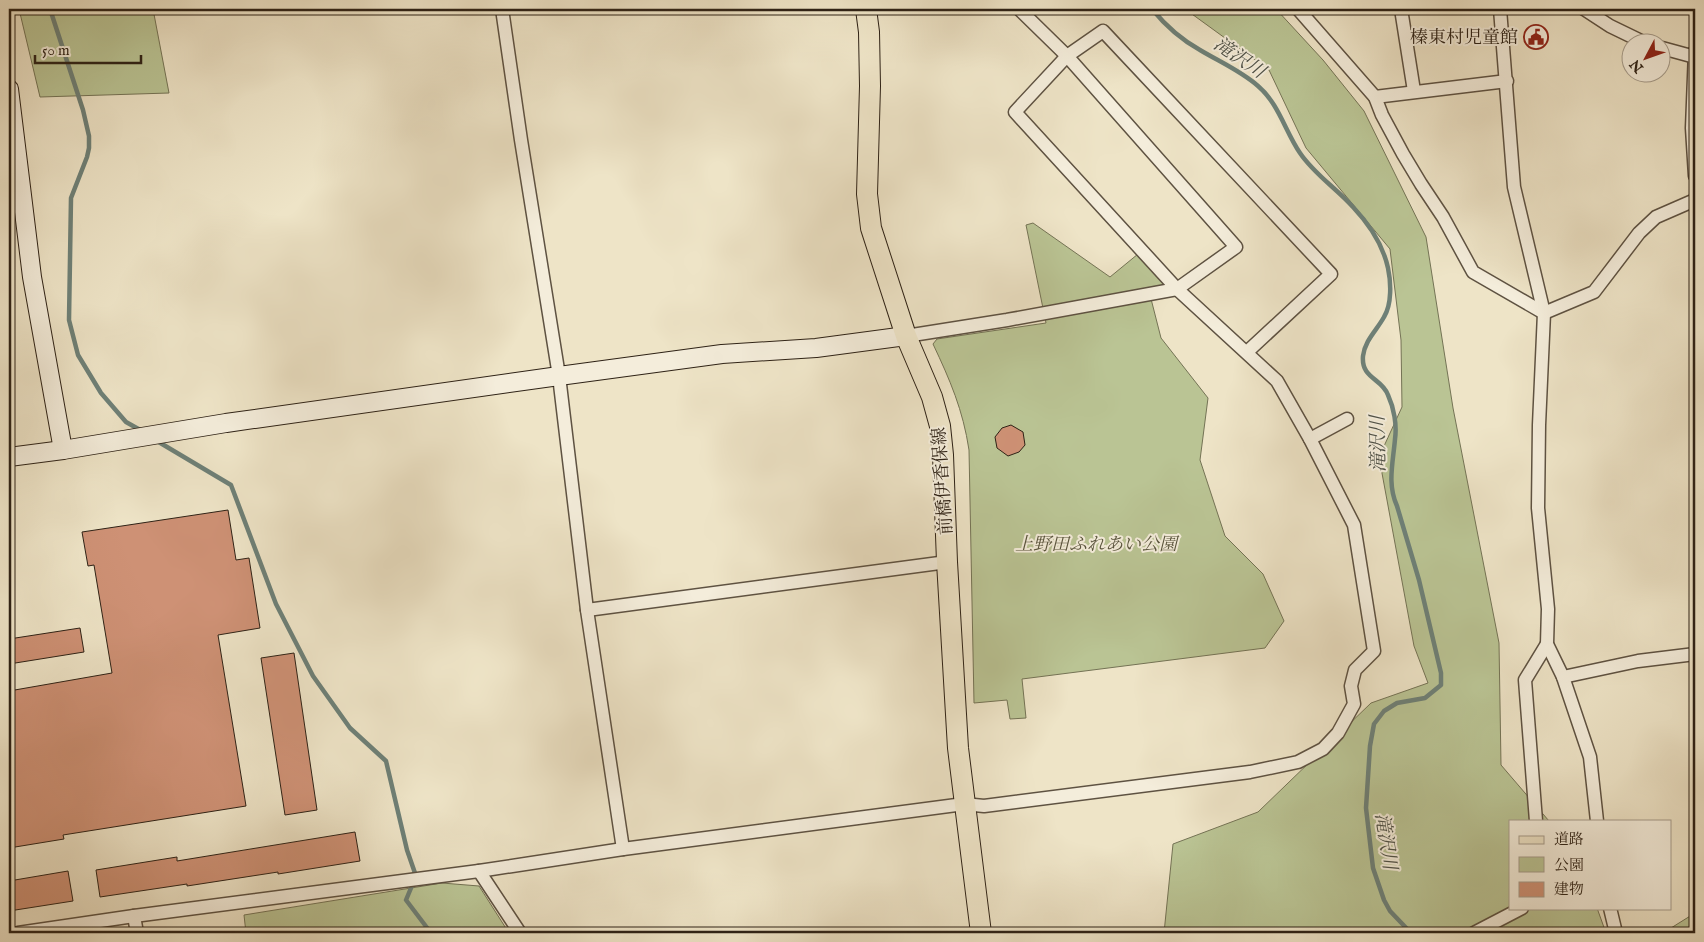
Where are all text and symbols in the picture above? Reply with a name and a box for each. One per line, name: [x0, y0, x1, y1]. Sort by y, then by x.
public building icon: 榛東村児童館: [1523, 24, 1549, 50]
place label: 榛東村児童館: [1410, 27, 1518, 50]
scale bar: [35, 32, 141, 64]
north arrow: [1622, 32, 1672, 82]
water label: 滝沢川: [1209, 33, 1271, 86]
text: 50 m: [42, 41, 70, 60]
text: N: [1626, 55, 1648, 77]
water label: 滝沢川: [1366, 413, 1391, 473]
street label: 前橋伊香保線: [928, 426, 959, 536]
park label: 上野田ふれあい公園: [1015, 534, 1180, 557]
water label: 滝沢川: [1369, 811, 1402, 873]
legend: [1509, 820, 1672, 910]
text: 道路: [1554, 830, 1584, 849]
text: 公園: [1554, 856, 1584, 875]
text: 建物: [1554, 880, 1584, 899]

